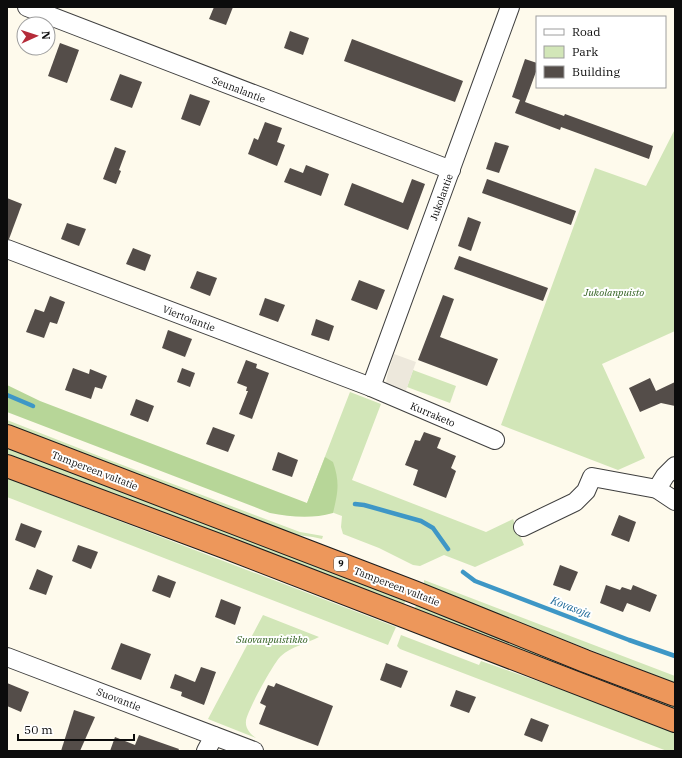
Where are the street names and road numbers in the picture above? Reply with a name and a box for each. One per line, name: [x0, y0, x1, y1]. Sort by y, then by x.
street label: Seunalantie: [210, 73, 267, 106]
street label: Jukolantie: [427, 172, 456, 222]
street label: Viertolantie: [161, 302, 217, 334]
street label: Kurraketo: [408, 399, 458, 430]
street label: Tampereen valtatie: [50, 448, 140, 493]
road number: 9: [334, 557, 348, 571]
street label: Tampereen valtatie: [352, 564, 442, 609]
street label: Suovantie: [95, 685, 143, 714]

